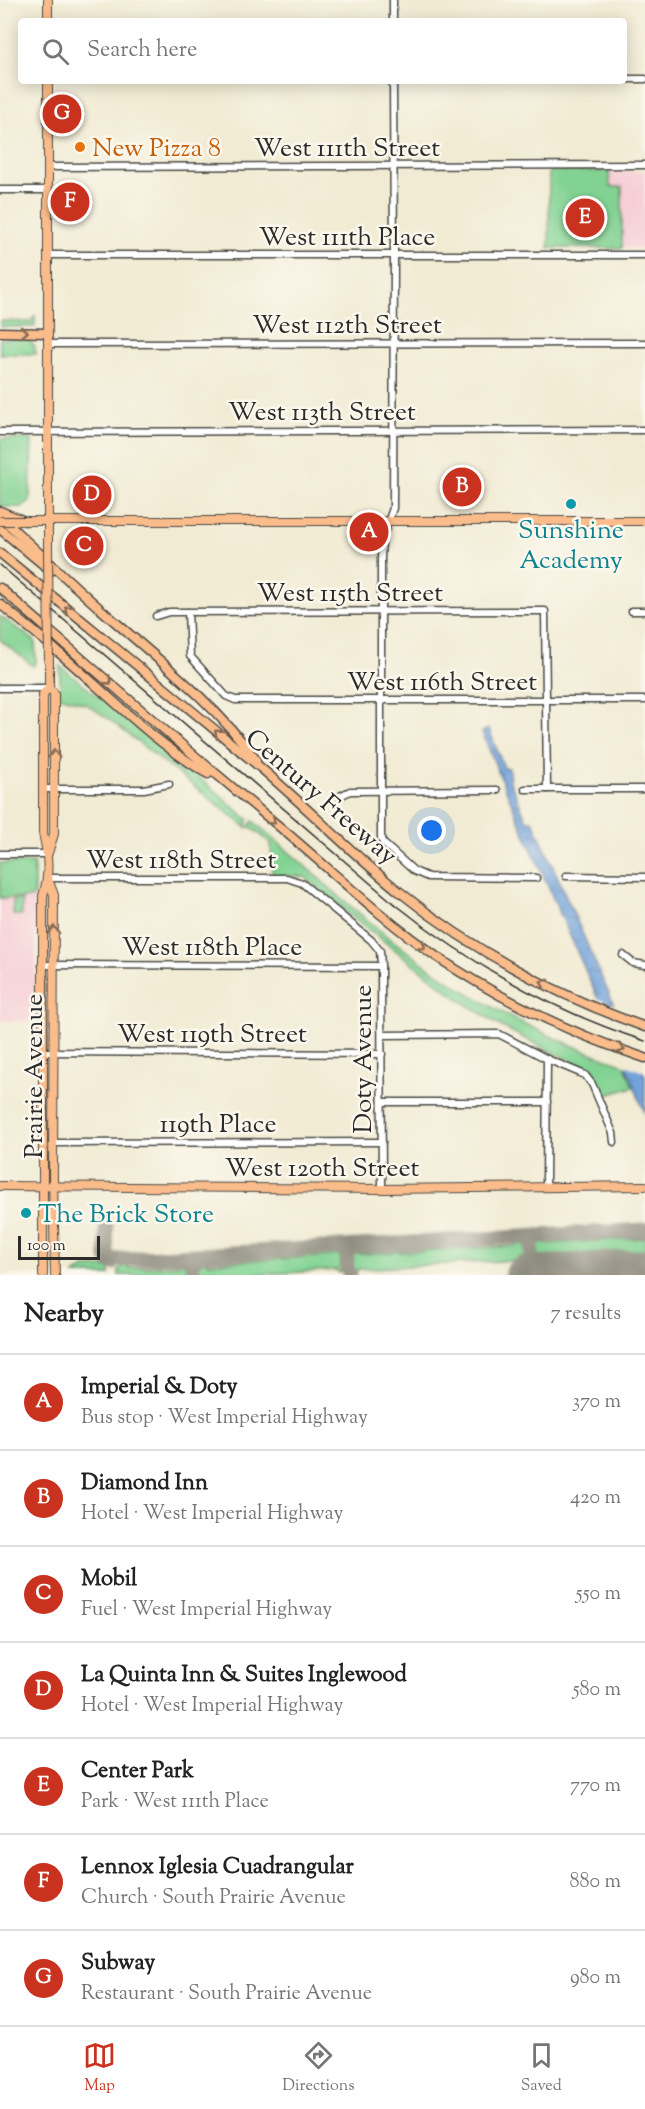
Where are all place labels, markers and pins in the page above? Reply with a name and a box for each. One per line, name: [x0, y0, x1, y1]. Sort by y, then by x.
pin: G: [42, 92, 82, 136]
place label: New Pizza 8: [92, 131, 221, 168]
marker: New Pizza 8: [73, 140, 87, 154]
pin: F: [50, 180, 90, 224]
pin: E: [566, 196, 604, 240]
pin: B: [442, 464, 482, 510]
pin: D: [72, 472, 112, 518]
marker: Sunshine Academy: [564, 497, 578, 511]
pin: A: [350, 510, 388, 554]
place label: Sunshine Academy: [518, 513, 624, 580]
pin: C: [64, 524, 104, 568]
place label: The Brick Store: [38, 1197, 214, 1234]
marker: The Brick Store: [19, 1206, 33, 1220]

